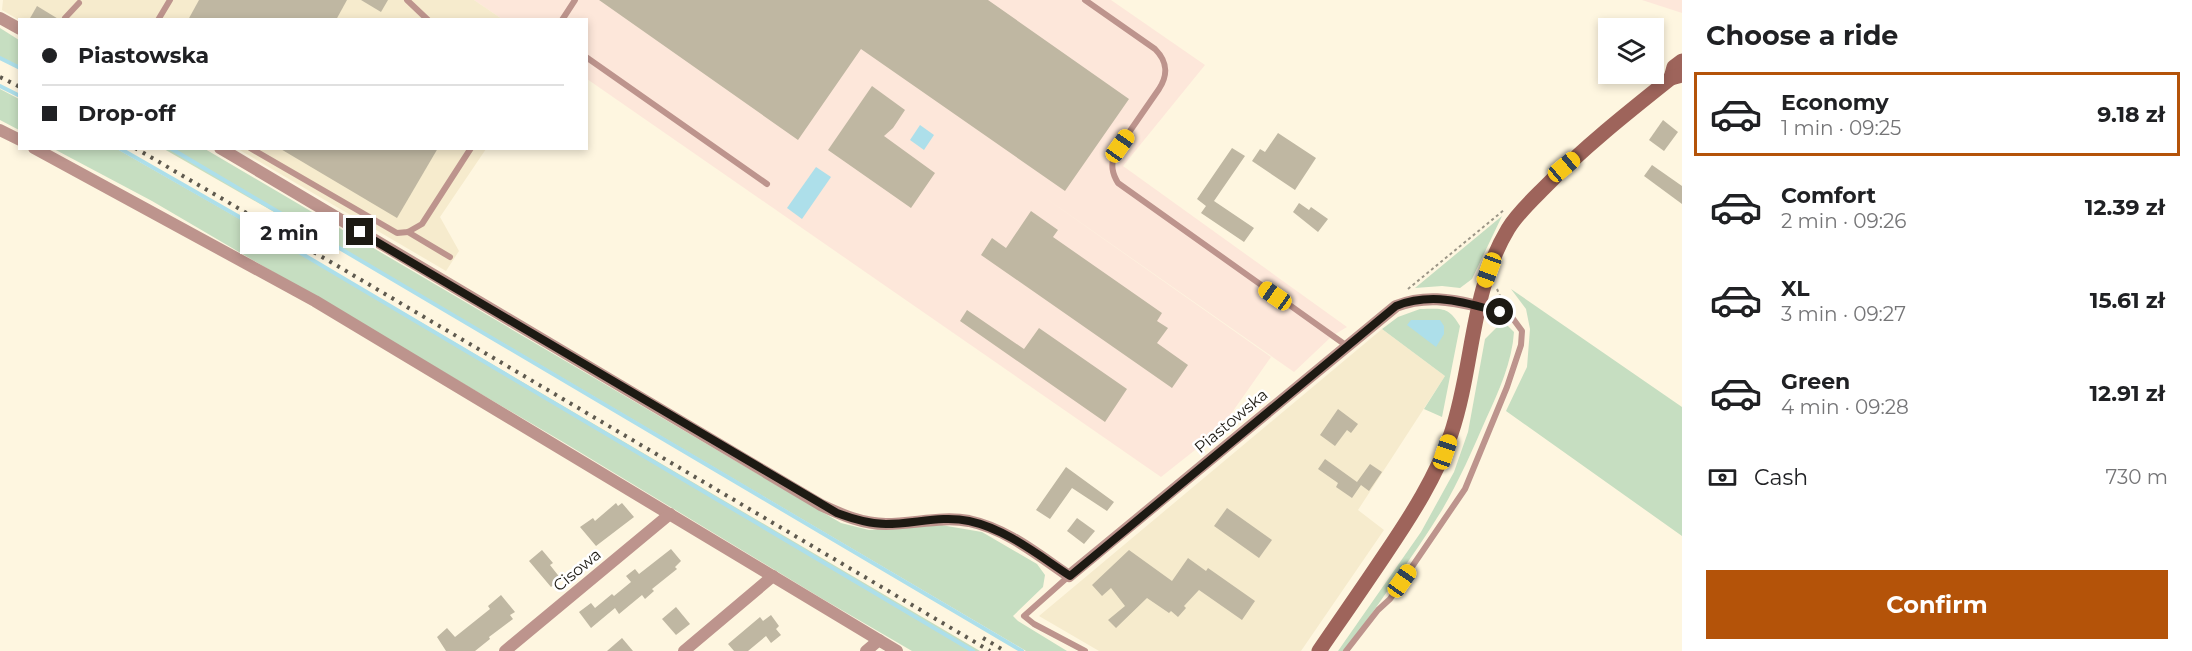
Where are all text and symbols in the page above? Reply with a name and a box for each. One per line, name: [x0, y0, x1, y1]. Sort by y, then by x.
map controls: [1598, 18, 1664, 84]
button: layers: [1598, 18, 1664, 84]
text: Choose a ride: [1706, 19, 1898, 52]
text: Piastowska: [78, 42, 209, 69]
icon: car: [1709, 87, 1763, 141]
text: Economy: [1781, 89, 1889, 116]
text: Drop-off: [78, 100, 176, 127]
text: 9.18 zł: [2097, 101, 2165, 128]
text: 1 min · 09:25: [1781, 116, 1901, 140]
car: [1102, 126, 1138, 166]
car: [1544, 149, 1584, 185]
icon: car: [1709, 180, 1763, 234]
text: Comfort: [1781, 182, 1876, 209]
text: 12.39 zł: [2085, 194, 2165, 221]
text: 2 min · 09:26: [1781, 209, 1906, 233]
callout: 2 min: [240, 211, 339, 253]
route end: [346, 218, 373, 245]
text: 2 min: [260, 221, 319, 245]
car: [1474, 250, 1504, 290]
icon: car: [1709, 273, 1763, 327]
text: XL: [1781, 275, 1810, 302]
car: [1255, 278, 1295, 314]
text: 15.61 zł: [2090, 287, 2165, 314]
route start: [1486, 298, 1513, 325]
text: 3 min · 09:27: [1781, 302, 1906, 326]
icon: car: [1709, 366, 1763, 420]
text: Green: [1781, 368, 1850, 395]
text: 12.91 zł: [2089, 380, 2165, 407]
street label: Piastowska: [1191, 385, 1271, 457]
text: 4 min · 09:28: [1781, 395, 1909, 419]
car: [1431, 432, 1459, 472]
icon: cash: [1706, 461, 1739, 494]
text: Cash: [1754, 464, 1808, 491]
text: 730 m: [2105, 465, 2168, 489]
street label: Cisowa: [549, 545, 605, 595]
car: [1384, 561, 1420, 601]
button: Confirm: [1706, 570, 2168, 639]

